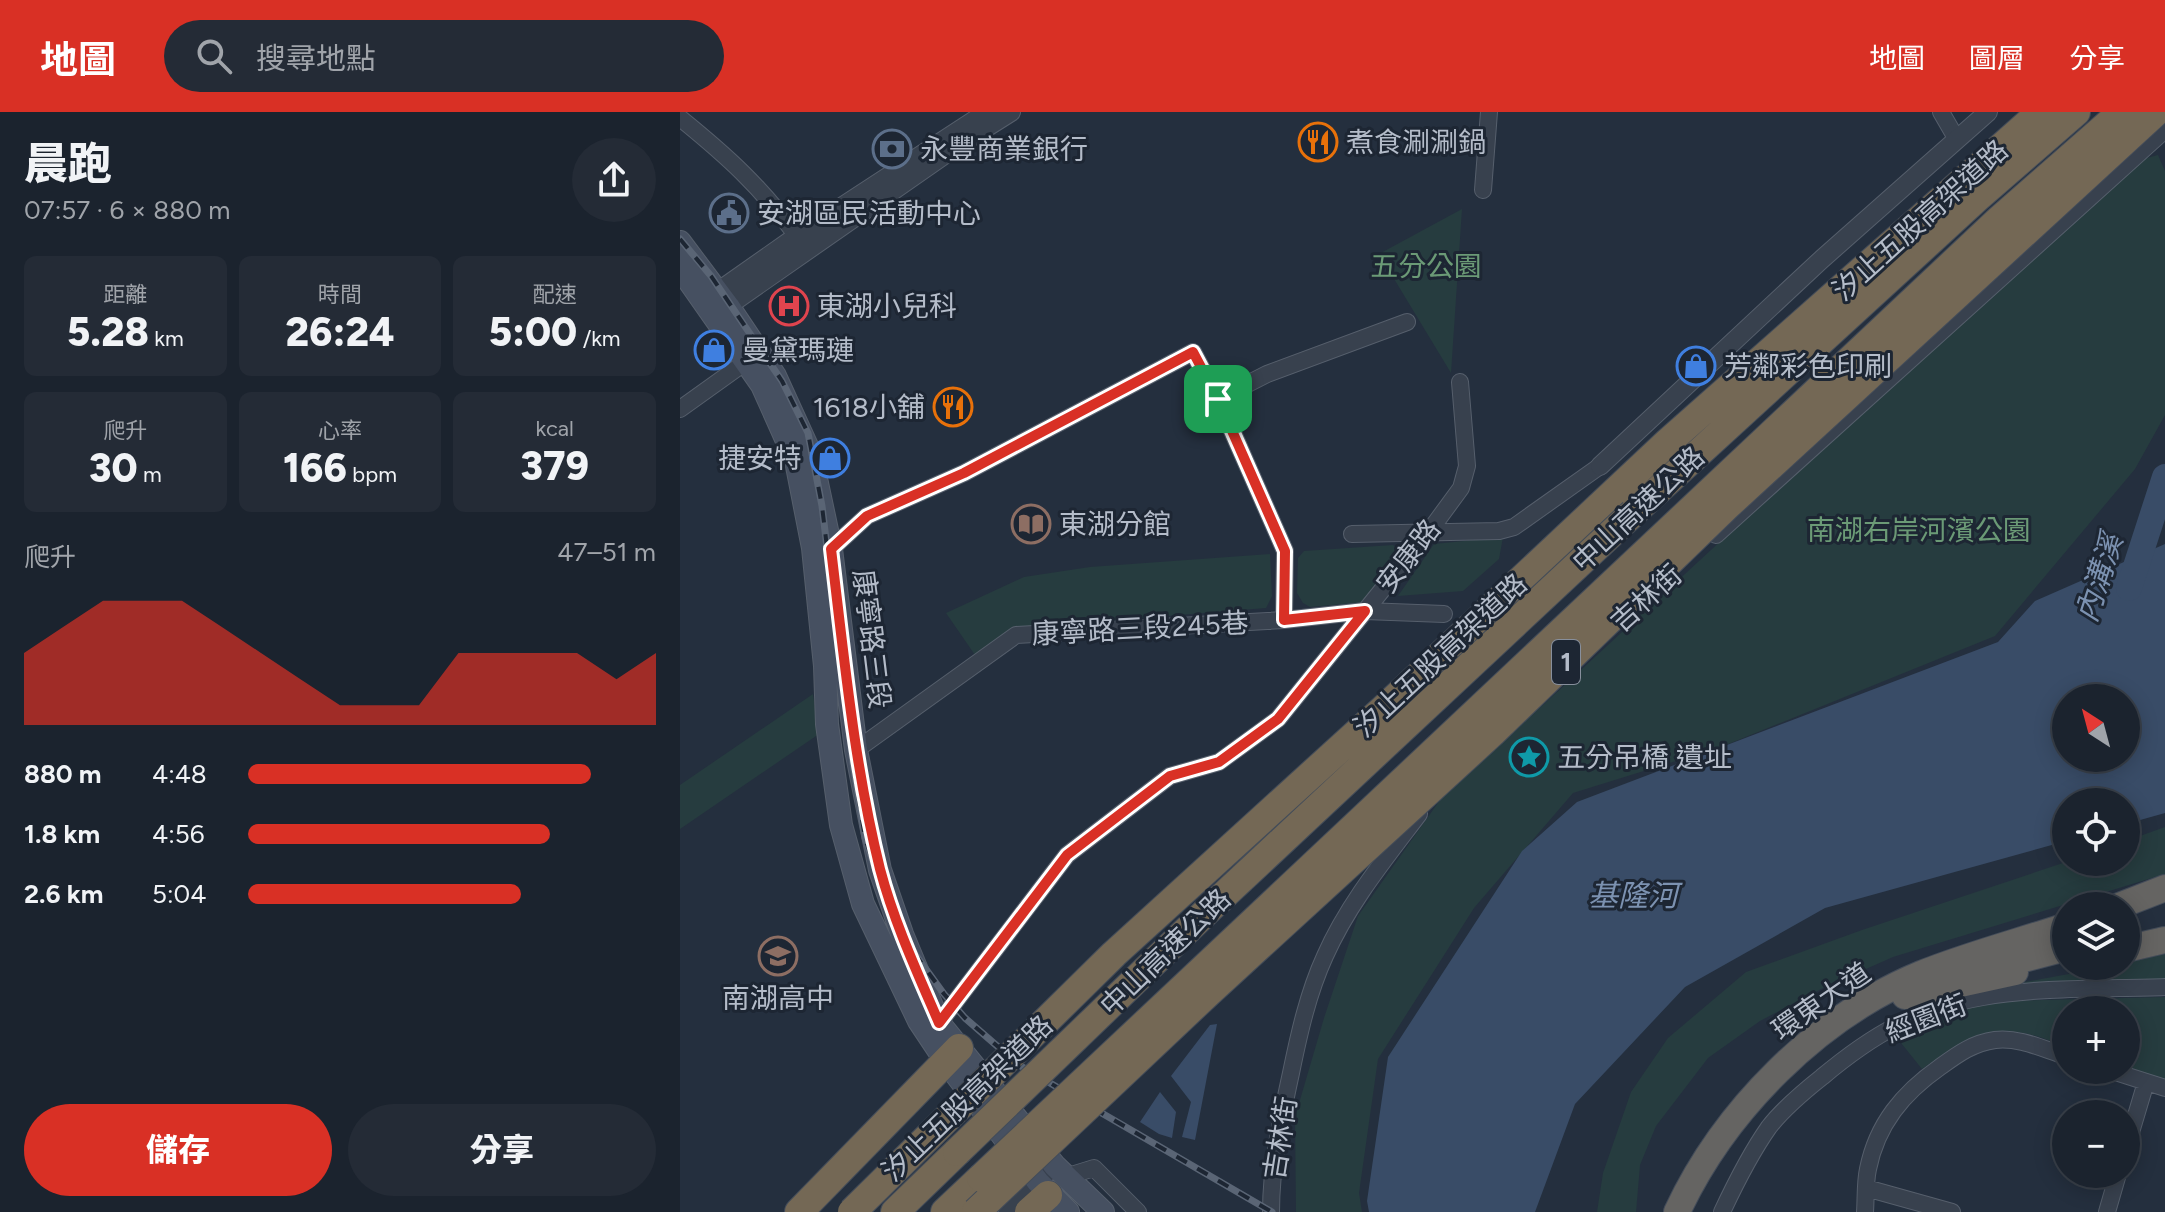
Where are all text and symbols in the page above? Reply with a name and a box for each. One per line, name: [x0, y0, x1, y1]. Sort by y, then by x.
search box: [164, 20, 724, 92]
icon: search: [192, 34, 236, 78]
text: 地圖: [40, 37, 116, 83]
text: 搜尋地點: [256, 40, 376, 77]
text: 地圖: [1869, 41, 1925, 75]
text: 圖層: [1969, 41, 2025, 75]
text: 分享: [2069, 41, 2125, 75]
restaurant icon: 煮食涮涮鍋: [1297, 121, 1339, 163]
place label: 煮食涮涮鍋: [1346, 125, 1486, 159]
bank icon: 永豐商業銀行: [871, 128, 913, 170]
place label: 永豐商業銀行: [920, 132, 1088, 166]
street label: 汐止五股高架道路: [1825, 132, 2015, 308]
text: 晨跑: [24, 137, 112, 190]
button: share: [572, 138, 656, 222]
public building icon: 安湖區民活動中心: [708, 192, 750, 234]
text: 07:57 · 6 × 880 m: [24, 194, 230, 226]
place label: 安湖區民活動中心: [757, 196, 981, 230]
park label: 五分公園: [1370, 249, 1482, 283]
text: 距離: [103, 281, 147, 308]
text: 時間: [318, 281, 362, 308]
text: 配速: [533, 281, 577, 308]
hospital icon: 東湖小兒科: [768, 285, 810, 327]
place label: 東湖小兒科: [817, 289, 957, 323]
text: 5.28: [67, 308, 149, 356]
text: 26:24: [285, 308, 394, 356]
text: 5:00: [489, 308, 577, 356]
text: km: [149, 325, 184, 352]
text: /km: [577, 325, 621, 352]
shop icon: 曼黛瑪璉: [693, 329, 735, 371]
place label: 曼黛瑪璉: [742, 333, 854, 367]
shop icon: 芳鄰彩色印刷: [1675, 345, 1717, 387]
place label: 芳鄰彩色印刷: [1724, 349, 1892, 383]
pin: [1184, 365, 1252, 433]
icon: arrive: [1196, 377, 1240, 421]
restaurant icon: 1618小舖: [932, 386, 974, 428]
place label: 1618小舖: [813, 390, 925, 424]
text: kcal: [535, 415, 574, 442]
text: 爬升: [103, 417, 147, 444]
text: 心率: [318, 417, 362, 444]
shop icon: 捷安特: [809, 437, 851, 479]
street label: 中山高速公路: [1565, 439, 1711, 579]
place label: 捷安特: [718, 441, 802, 475]
text: 379: [520, 442, 589, 490]
text: 30: [89, 444, 138, 492]
text: 166: [283, 444, 347, 492]
text: m: [138, 461, 162, 488]
text: bpm: [347, 461, 397, 488]
library icon: 東湖分館: [1010, 503, 1052, 545]
place label: 東湖分館: [1059, 507, 1171, 541]
street label: 安康路: [1369, 512, 1447, 600]
park label: 南湖右岸河濱公園: [1807, 513, 2031, 547]
water label: 內溝溪: [2067, 526, 2132, 627]
text: 47–51 m: [557, 536, 656, 568]
text: 爬升: [24, 541, 76, 573]
street label: 吉林街: [1603, 557, 1689, 639]
street label: 汐止五股高架道路: [1346, 566, 1534, 744]
street label: 康寧路三段: [847, 567, 897, 711]
street label: 康寧路三段245巷: [1031, 605, 1249, 651]
road number: 1: [1552, 640, 1580, 684]
north arrow: [2052, 684, 2140, 772]
map controls: [2052, 684, 2140, 1188]
place icon: 五分吊橋 遺址: [1508, 736, 1550, 778]
place label: 五分吊橋 遺址: [1557, 740, 1732, 774]
text: 880 m: [24, 758, 102, 790]
text: 4:48: [152, 758, 207, 790]
button: locate: [2052, 788, 2140, 876]
text: 1.8 km: [24, 818, 100, 850]
text: 4:56: [152, 818, 204, 850]
water label: 基隆河: [1588, 877, 1683, 914]
text: 2.6 km: [24, 878, 103, 910]
text: 5:04: [152, 878, 206, 910]
street label: 中山高速公路: [1093, 881, 1237, 1023]
button: layers: [2052, 892, 2140, 980]
school or university icon: 南湖高中: [757, 935, 799, 977]
street label: 環東大道: [1765, 955, 1877, 1047]
place label: 南湖高中: [722, 981, 834, 1015]
street label: 經園街: [1881, 987, 1971, 1049]
button: +: [2052, 996, 2140, 1084]
street label: 汐止五股高架道路: [875, 1008, 1059, 1188]
street label: 吉林街: [1257, 1094, 1303, 1182]
button: −: [2052, 1100, 2140, 1188]
button: 儲存: [24, 1104, 332, 1196]
button: 分享: [348, 1104, 656, 1196]

